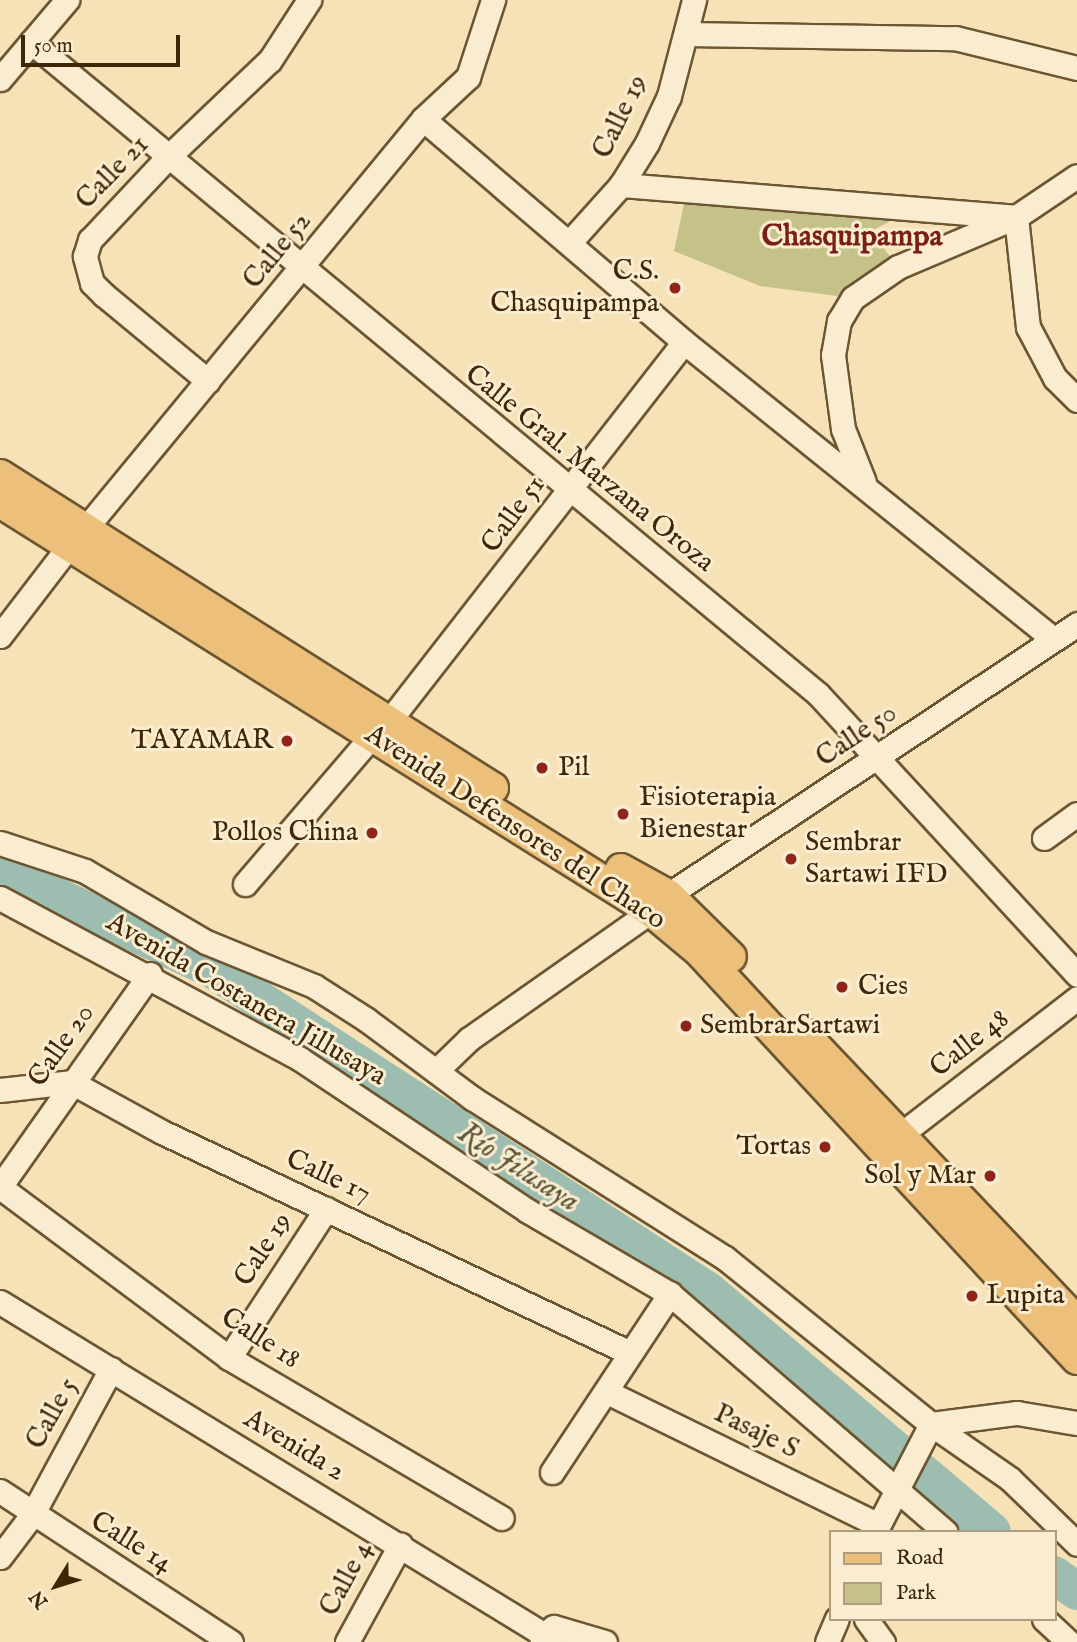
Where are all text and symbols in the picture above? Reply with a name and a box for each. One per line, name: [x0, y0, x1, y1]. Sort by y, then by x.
scale bar: [24, 21, 184, 65]
text: 50 m: [34, 33, 73, 60]
street label: Calle 19: [586, 70, 656, 164]
street label: Calle 21: [70, 129, 156, 217]
street label: Calle 52: [237, 206, 319, 296]
district label: Chasquipampa: [762, 219, 942, 255]
place label: C.S. Chasquipampa: [490, 255, 659, 321]
marker: C.S. Chasquipampa: [665, 278, 685, 298]
street label: Calle Gral. Marzana Oroza: [457, 358, 721, 580]
street label: Calle 51: [475, 470, 553, 560]
street label: Calle 50: [810, 697, 904, 775]
street label: Avenida Defensores del Chaco: [358, 718, 672, 938]
place label: TAYAMAR: [131, 724, 273, 758]
marker: TAYAMAR: [279, 733, 295, 749]
place label: Pil: [558, 751, 589, 785]
marker: Pil: [532, 758, 552, 778]
place label: Fisioterapia Bienestar: [639, 781, 776, 847]
marker: Fisioterapia Bienestar: [613, 804, 633, 824]
place label: Pollos China: [212, 816, 358, 850]
marker: Pollos China: [364, 825, 380, 841]
place label: Sembrar Sartawi IFD: [805, 826, 947, 892]
marker: Sembrar Sartawi IFD: [783, 851, 799, 867]
street label: Avenida Costanera Jillusaya: [100, 906, 392, 1094]
place label: Cies: [858, 970, 908, 1004]
marker: Cies: [832, 977, 852, 997]
street label: Calle 20: [22, 998, 102, 1094]
street label: Calle 48: [924, 1003, 1016, 1085]
place label: SembrarSartawi: [700, 1009, 880, 1043]
marker: SembrarSartawi: [678, 1018, 694, 1034]
water label: Río Jilusaya: [451, 1116, 585, 1220]
place label: Tortas: [736, 1130, 811, 1164]
marker: Tortas: [817, 1139, 833, 1155]
street label: Calle 17: [280, 1143, 376, 1211]
place label: Sol y Mar: [864, 1159, 976, 1193]
marker: Sol y Mar: [982, 1168, 998, 1184]
street label: Cale 19: [228, 1207, 300, 1293]
place label: Lupita: [986, 1279, 1065, 1313]
marker: Lupita: [964, 1288, 980, 1304]
street label: Calle 18: [214, 1301, 306, 1377]
street label: Calle 5: [20, 1372, 86, 1456]
street label: Pasaje S: [708, 1397, 804, 1467]
street label: Avenida 2: [237, 1403, 351, 1489]
street label: Calle 14: [84, 1505, 178, 1581]
legend: [828, 1530, 1056, 1621]
street label: Calle 4: [313, 1536, 381, 1622]
text: Road: [896, 1545, 943, 1572]
north arrow: [21, 1551, 91, 1621]
text: Park: [896, 1580, 936, 1607]
text: N: [25, 1585, 54, 1613]

